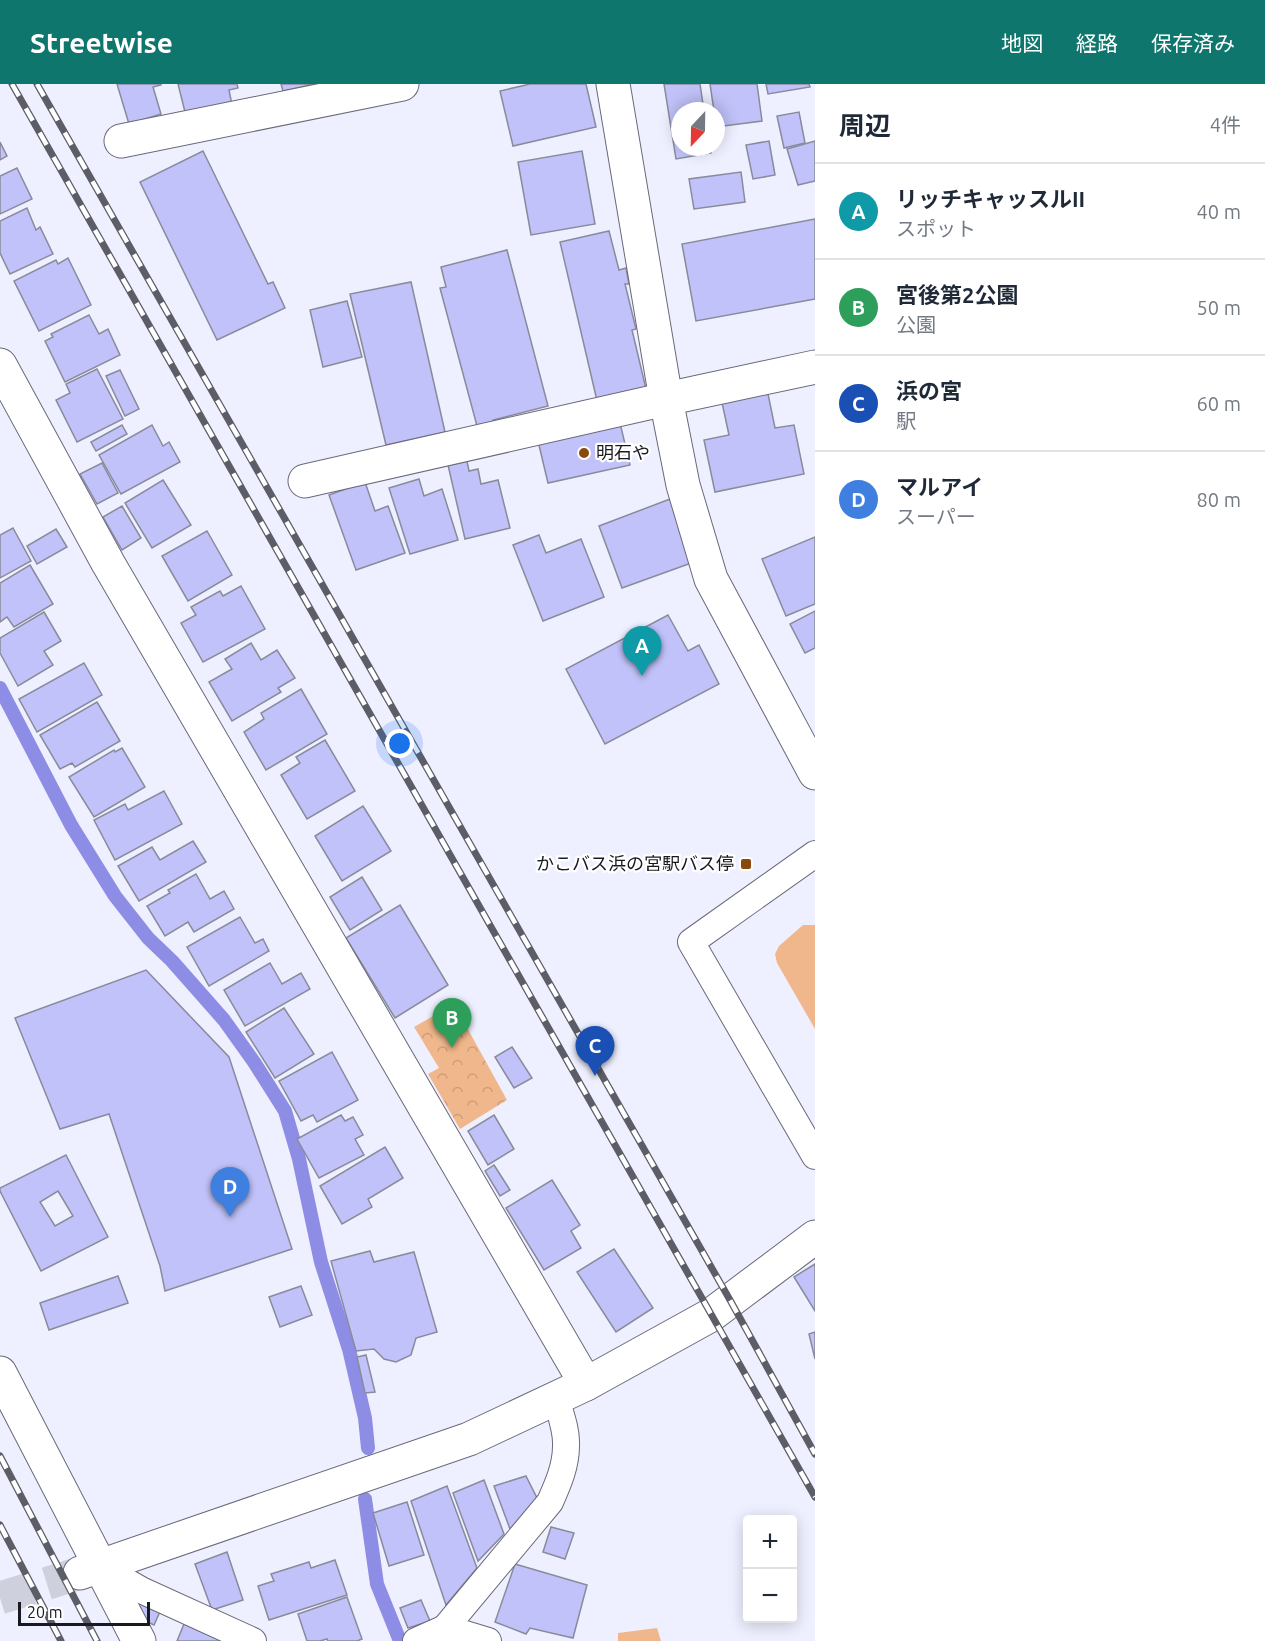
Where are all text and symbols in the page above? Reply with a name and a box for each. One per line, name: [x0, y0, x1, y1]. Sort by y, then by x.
text: Streetwise: [30, 27, 173, 58]
text: 地図: [1001, 31, 1043, 55]
text: 経路: [1076, 31, 1118, 55]
text: 保存済み: [1151, 31, 1235, 55]
north arrow: [671, 102, 725, 156]
text: 周辺: [839, 111, 891, 140]
text: 4件: [1210, 113, 1241, 136]
text: リッチキャッスルII: [896, 186, 1085, 211]
text: A: [851, 200, 866, 223]
text: 40 m: [1197, 200, 1241, 223]
text: スポット: [896, 217, 976, 240]
text: 宮後第2公園: [896, 282, 1018, 307]
text: B: [852, 296, 865, 319]
text: 50 m: [1197, 296, 1241, 319]
text: 公園: [896, 313, 936, 336]
text: 浜の宮: [896, 378, 962, 403]
text: C: [852, 392, 865, 415]
text: 60 m: [1197, 392, 1241, 415]
text: 駅: [896, 409, 916, 432]
place label: 明石や: [596, 442, 650, 462]
marker: 明石や: [577, 446, 591, 460]
text: マルアイ: [896, 474, 983, 499]
text: D: [851, 488, 866, 511]
text: 80 m: [1197, 488, 1241, 511]
text: スーパー: [896, 505, 976, 528]
pin: A: [622, 626, 662, 676]
your location: [385, 729, 414, 758]
place label: かこバス浜の宮駅バス停: [536, 853, 734, 873]
marker: かこバス浜の宮駅バス停: [739, 857, 753, 871]
pin: B: [432, 998, 472, 1048]
pin: C: [576, 1026, 614, 1076]
pin: D: [210, 1168, 250, 1217]
map controls: [743, 1515, 797, 1623]
button: +: [743, 1515, 797, 1569]
button: −: [743, 1569, 797, 1623]
scale bar: [18, 1599, 150, 1626]
text: 20 m: [27, 1603, 63, 1621]

